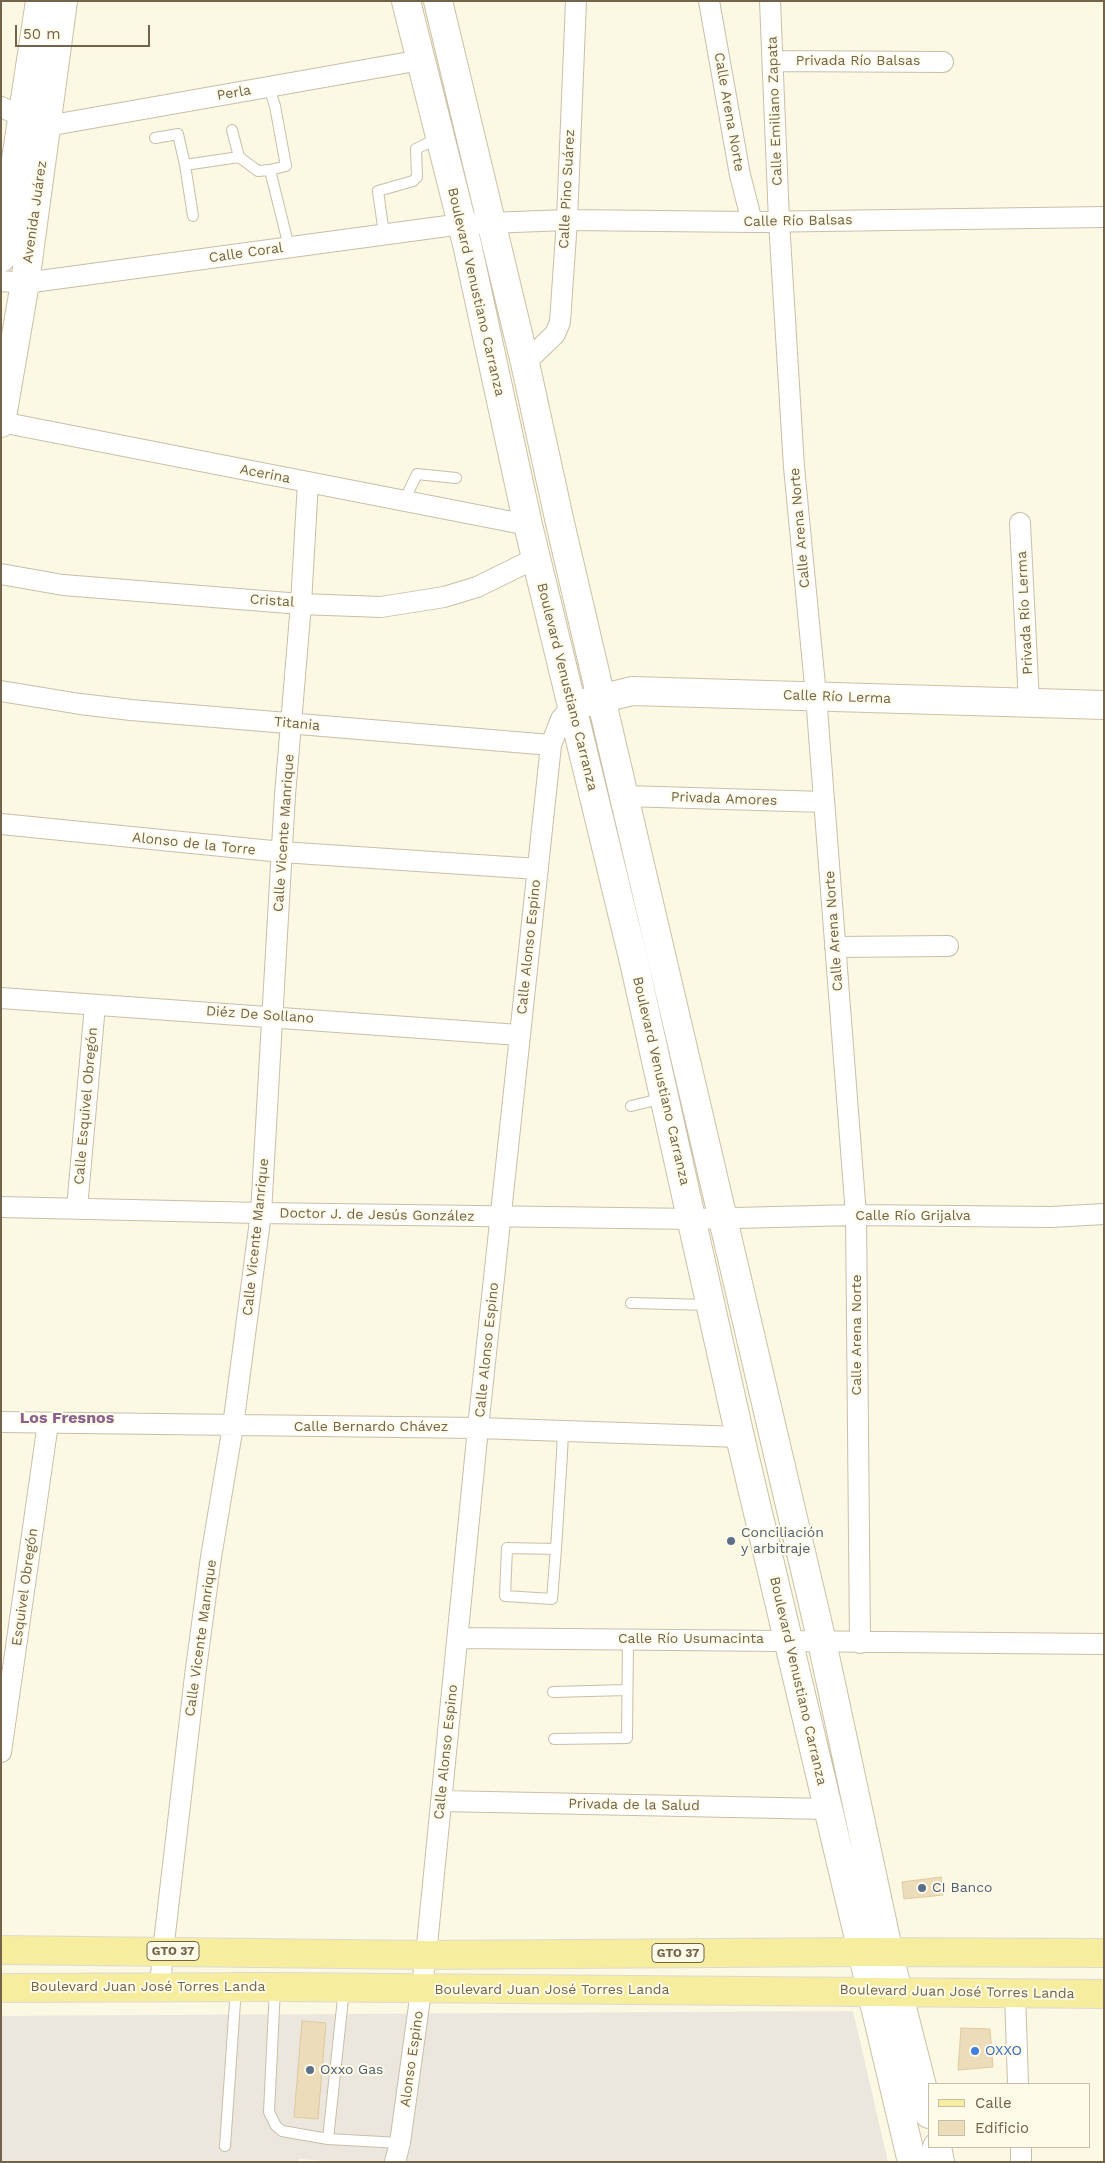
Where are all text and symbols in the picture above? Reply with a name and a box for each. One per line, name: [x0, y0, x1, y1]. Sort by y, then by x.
scale bar: [18, 15, 152, 47]
text: 50 m: [23, 25, 60, 43]
street label: Calle Emiliano Zapata: [764, 36, 786, 186]
street label: Calle Arena Norte: [710, 51, 748, 173]
street label: Privada Río Balsas: [796, 53, 920, 69]
street label: Perla: [216, 82, 252, 104]
street label: Calle Pino Suárez: [555, 129, 579, 249]
street label: Avenida Juárez: [19, 160, 51, 264]
street label: Boulevard Venustiano Carranza: [444, 186, 508, 398]
street label: Calle Río Balsas: [743, 212, 853, 230]
street label: Calle Coral: [208, 239, 284, 267]
street label: Acerina: [238, 461, 292, 487]
street label: Calle Arena Norte: [786, 467, 814, 589]
street label: Privada Río Lerma: [1013, 551, 1037, 675]
street label: Boulevard Venustiano Carranza: [533, 581, 601, 793]
street label: Cristal: [249, 591, 295, 611]
street label: Calle Río Lerma: [783, 687, 891, 707]
street label: Titania: [273, 714, 321, 734]
street label: Calle Vicente Manrique: [270, 753, 298, 913]
street label: Privada Amores: [671, 789, 777, 809]
street label: Alonso de la Torre: [131, 829, 257, 859]
street label: Calle Arena Norte: [821, 870, 847, 992]
street label: Calle Alonso Espino: [514, 879, 544, 1015]
street label: Boulevard Venustiano Carranza: [629, 975, 693, 1187]
street label: Diéz De Sollano: [206, 1003, 314, 1027]
street label: Calle Esquivel Obregón: [71, 1027, 101, 1185]
street label: Calle Vicente Manrique: [239, 1157, 273, 1317]
street label: Doctor J. de Jesús González: [279, 1205, 475, 1225]
street label: Calle Río Grijalva: [855, 1208, 971, 1224]
street label: Calle Arena Norte: [849, 1275, 865, 1395]
street label: Calle Alonso Espino: [472, 1282, 502, 1418]
district label: Los Fresnos: [20, 1408, 114, 1428]
street label: Calle Bernardo Chávez: [294, 1419, 448, 1435]
place label: Conciliación y arbitraje: [741, 1525, 824, 1558]
street label: Esquivel Obregón: [8, 1527, 42, 1647]
marker: Conciliación y arbitraje: [725, 1535, 737, 1547]
street label: Calle Vicente Manrique: [182, 1558, 220, 1718]
street label: Boulevard Venustiano Carranza: [766, 1575, 830, 1787]
street label: Calle Río Usumacinta: [618, 1631, 764, 1647]
street label: Calle Alonso Espino: [431, 1684, 461, 1820]
street label: Privada de la Salud: [568, 1795, 700, 1815]
place label: CI Banco: [932, 1880, 992, 1896]
marker: CI Banco: [916, 1882, 928, 1894]
road number: GTO 37: [147, 1942, 199, 1960]
road number: GTO 37: [652, 1944, 704, 1962]
street label: Boulevard Juan José Torres Landa: [30, 1979, 266, 1995]
street label: Boulevard Juan José Torres Landa: [434, 1982, 670, 1998]
street label: Boulevard Juan José Torres Landa: [839, 1982, 1075, 2002]
street label: Alonso Espino: [397, 2010, 427, 2108]
place label: OXXO: [985, 2043, 1022, 2059]
marker: OXXO: [969, 2045, 981, 2057]
place label: Oxxo Gas: [320, 2062, 383, 2078]
marker: Oxxo Gas: [304, 2064, 316, 2076]
legend: [928, 2083, 1090, 2148]
text: Calle: [975, 2094, 1012, 2112]
text: Edificio: [975, 2119, 1029, 2137]

